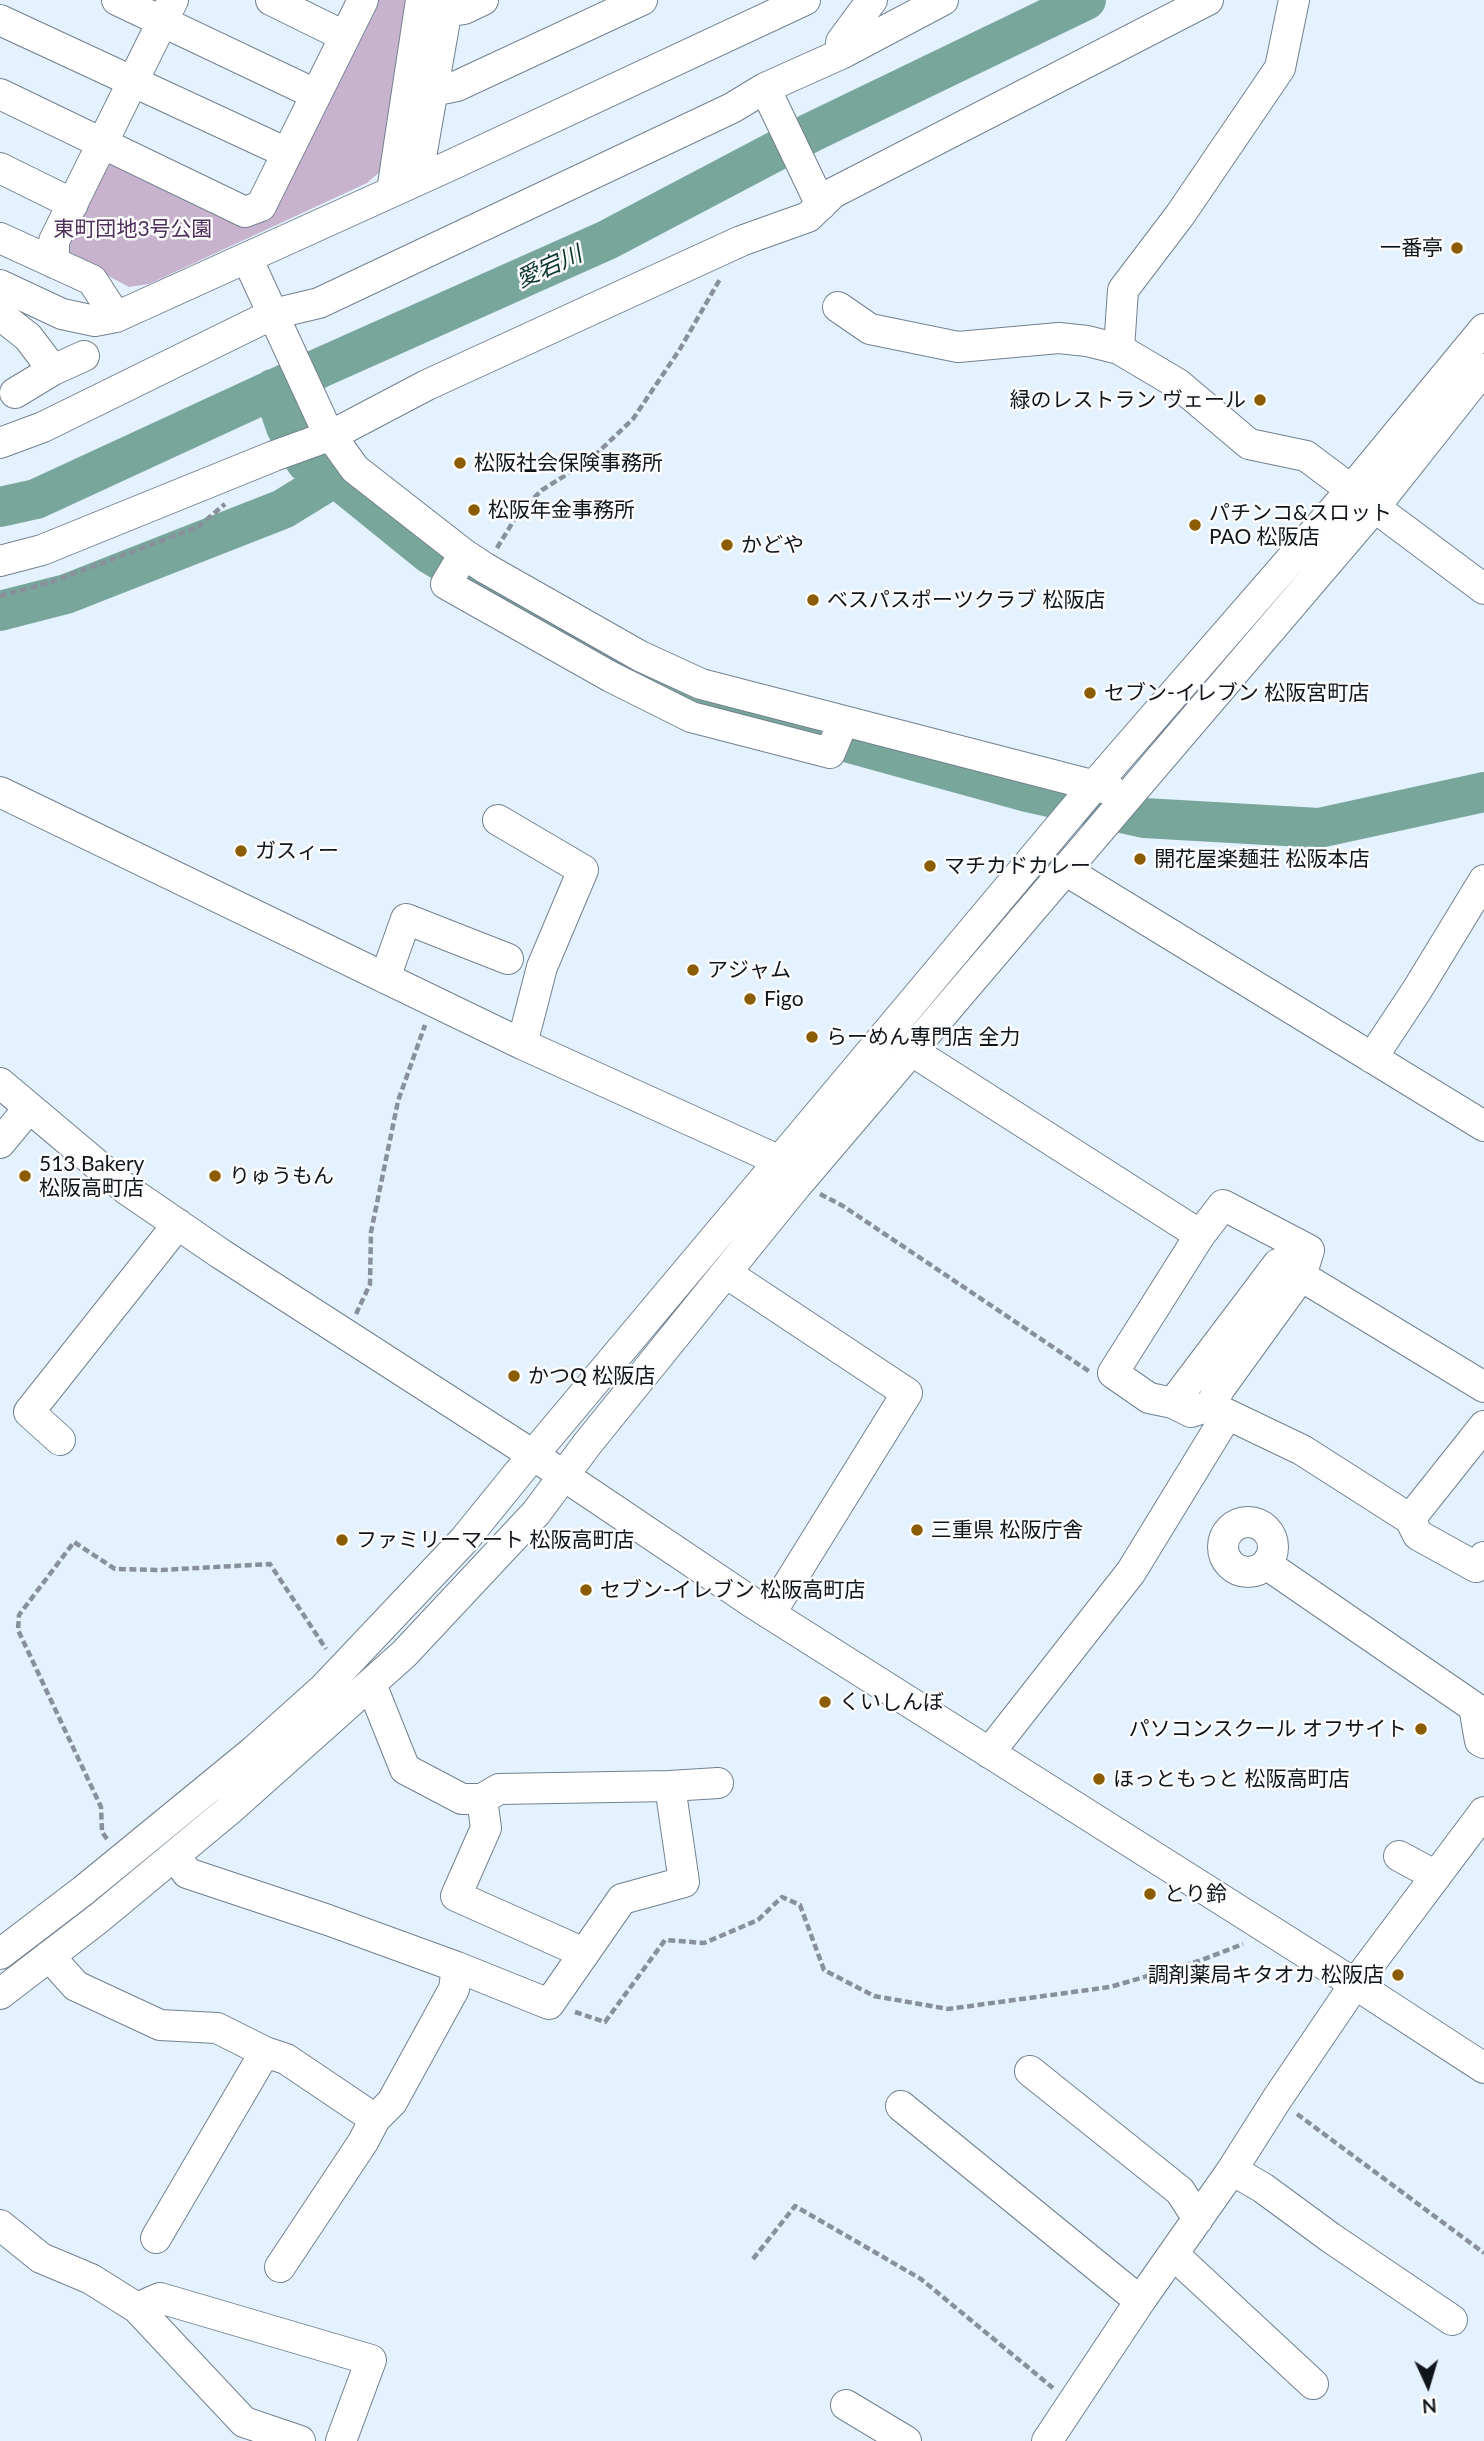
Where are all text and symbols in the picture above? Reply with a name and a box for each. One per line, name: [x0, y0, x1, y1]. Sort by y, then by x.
park label: 東町団地3号公園: [53, 216, 213, 242]
place label: 一番亭: [1380, 235, 1443, 261]
water label: 愛宕川: [512, 240, 586, 294]
marker: 一番亭: [1449, 240, 1465, 256]
place label: 緑のレストラン ヴェール: [1010, 387, 1246, 413]
marker: 緑のレストラン ヴェール: [1252, 392, 1268, 408]
place label: 松阪社会保険事務所: [474, 450, 663, 476]
marker: 松阪社会保険事務所: [452, 455, 468, 471]
place label: 松阪年金事務所: [488, 497, 635, 523]
place label: パチンコ&スロット PAO 松阪店: [1209, 500, 1392, 550]
marker: 松阪年金事務所: [466, 502, 482, 518]
marker: パチンコ&スロット PAO 松阪店: [1187, 517, 1203, 533]
place label: かどや: [741, 532, 804, 558]
marker: かどや: [719, 537, 735, 553]
place label: ベスパスポーツクラブ 松阪店: [827, 587, 1105, 613]
marker: ベスパスポーツクラブ 松阪店: [805, 592, 821, 608]
place label: セブン-イレブン 松阪宮町店: [1104, 680, 1369, 706]
marker: セブン-イレブン 松阪宮町店: [1082, 685, 1098, 701]
place label: ガスィー: [255, 838, 339, 864]
marker: ガスィー: [233, 843, 249, 859]
place label: 開花屋楽麺荘 松阪本店: [1154, 846, 1369, 872]
marker: 開花屋楽麺荘 松阪本店: [1132, 851, 1148, 867]
place label: マチカドカレー: [944, 853, 1091, 879]
marker: マチカドカレー: [922, 858, 938, 874]
place label: アジャム: [707, 957, 791, 983]
marker: アジャム: [685, 962, 701, 978]
place label: Figo: [764, 986, 804, 1012]
marker: Figo: [742, 991, 758, 1007]
place label: らーめん専門店 全力: [826, 1024, 1020, 1050]
marker: らーめん専門店 全力: [804, 1029, 820, 1045]
place label: 513 Bakery 松阪高町店: [39, 1151, 144, 1201]
place label: りゅうもん: [229, 1163, 334, 1189]
marker: 513 Bakery 松阪高町店: [17, 1168, 33, 1184]
marker: りゅうもん: [207, 1168, 223, 1184]
place label: かつQ 松阪店: [528, 1363, 655, 1389]
marker: かつQ 松阪店: [506, 1368, 522, 1384]
place label: 三重県 松阪庁舎: [931, 1517, 1083, 1543]
marker: 三重県 松阪庁舎: [909, 1522, 925, 1538]
place label: ファミリーマート 松阪高町店: [356, 1527, 634, 1553]
marker: ファミリーマート 松阪高町店: [334, 1532, 350, 1548]
place label: セブン-イレブン 松阪高町店: [600, 1577, 865, 1603]
marker: セブン-イレブン 松阪高町店: [578, 1582, 594, 1598]
place label: くいしんぼ: [839, 1689, 944, 1715]
marker: くいしんぼ: [817, 1694, 833, 1710]
place label: パソコンスクール オフサイト: [1129, 1716, 1407, 1742]
marker: パソコンスクール オフサイト: [1413, 1721, 1429, 1737]
place label: ほっともっと 松阪高町店: [1113, 1766, 1349, 1792]
marker: ほっともっと 松阪高町店: [1091, 1771, 1107, 1787]
place label: とり鈴: [1164, 1881, 1227, 1907]
marker: とり鈴: [1142, 1886, 1158, 1902]
place label: 調剤薬局キタオカ 松阪店: [1148, 1962, 1384, 1988]
marker: 調剤薬局キタオカ 松阪店: [1390, 1967, 1406, 1983]
north arrow: [1393, 2350, 1463, 2420]
text: N: [1421, 2394, 1438, 2418]

